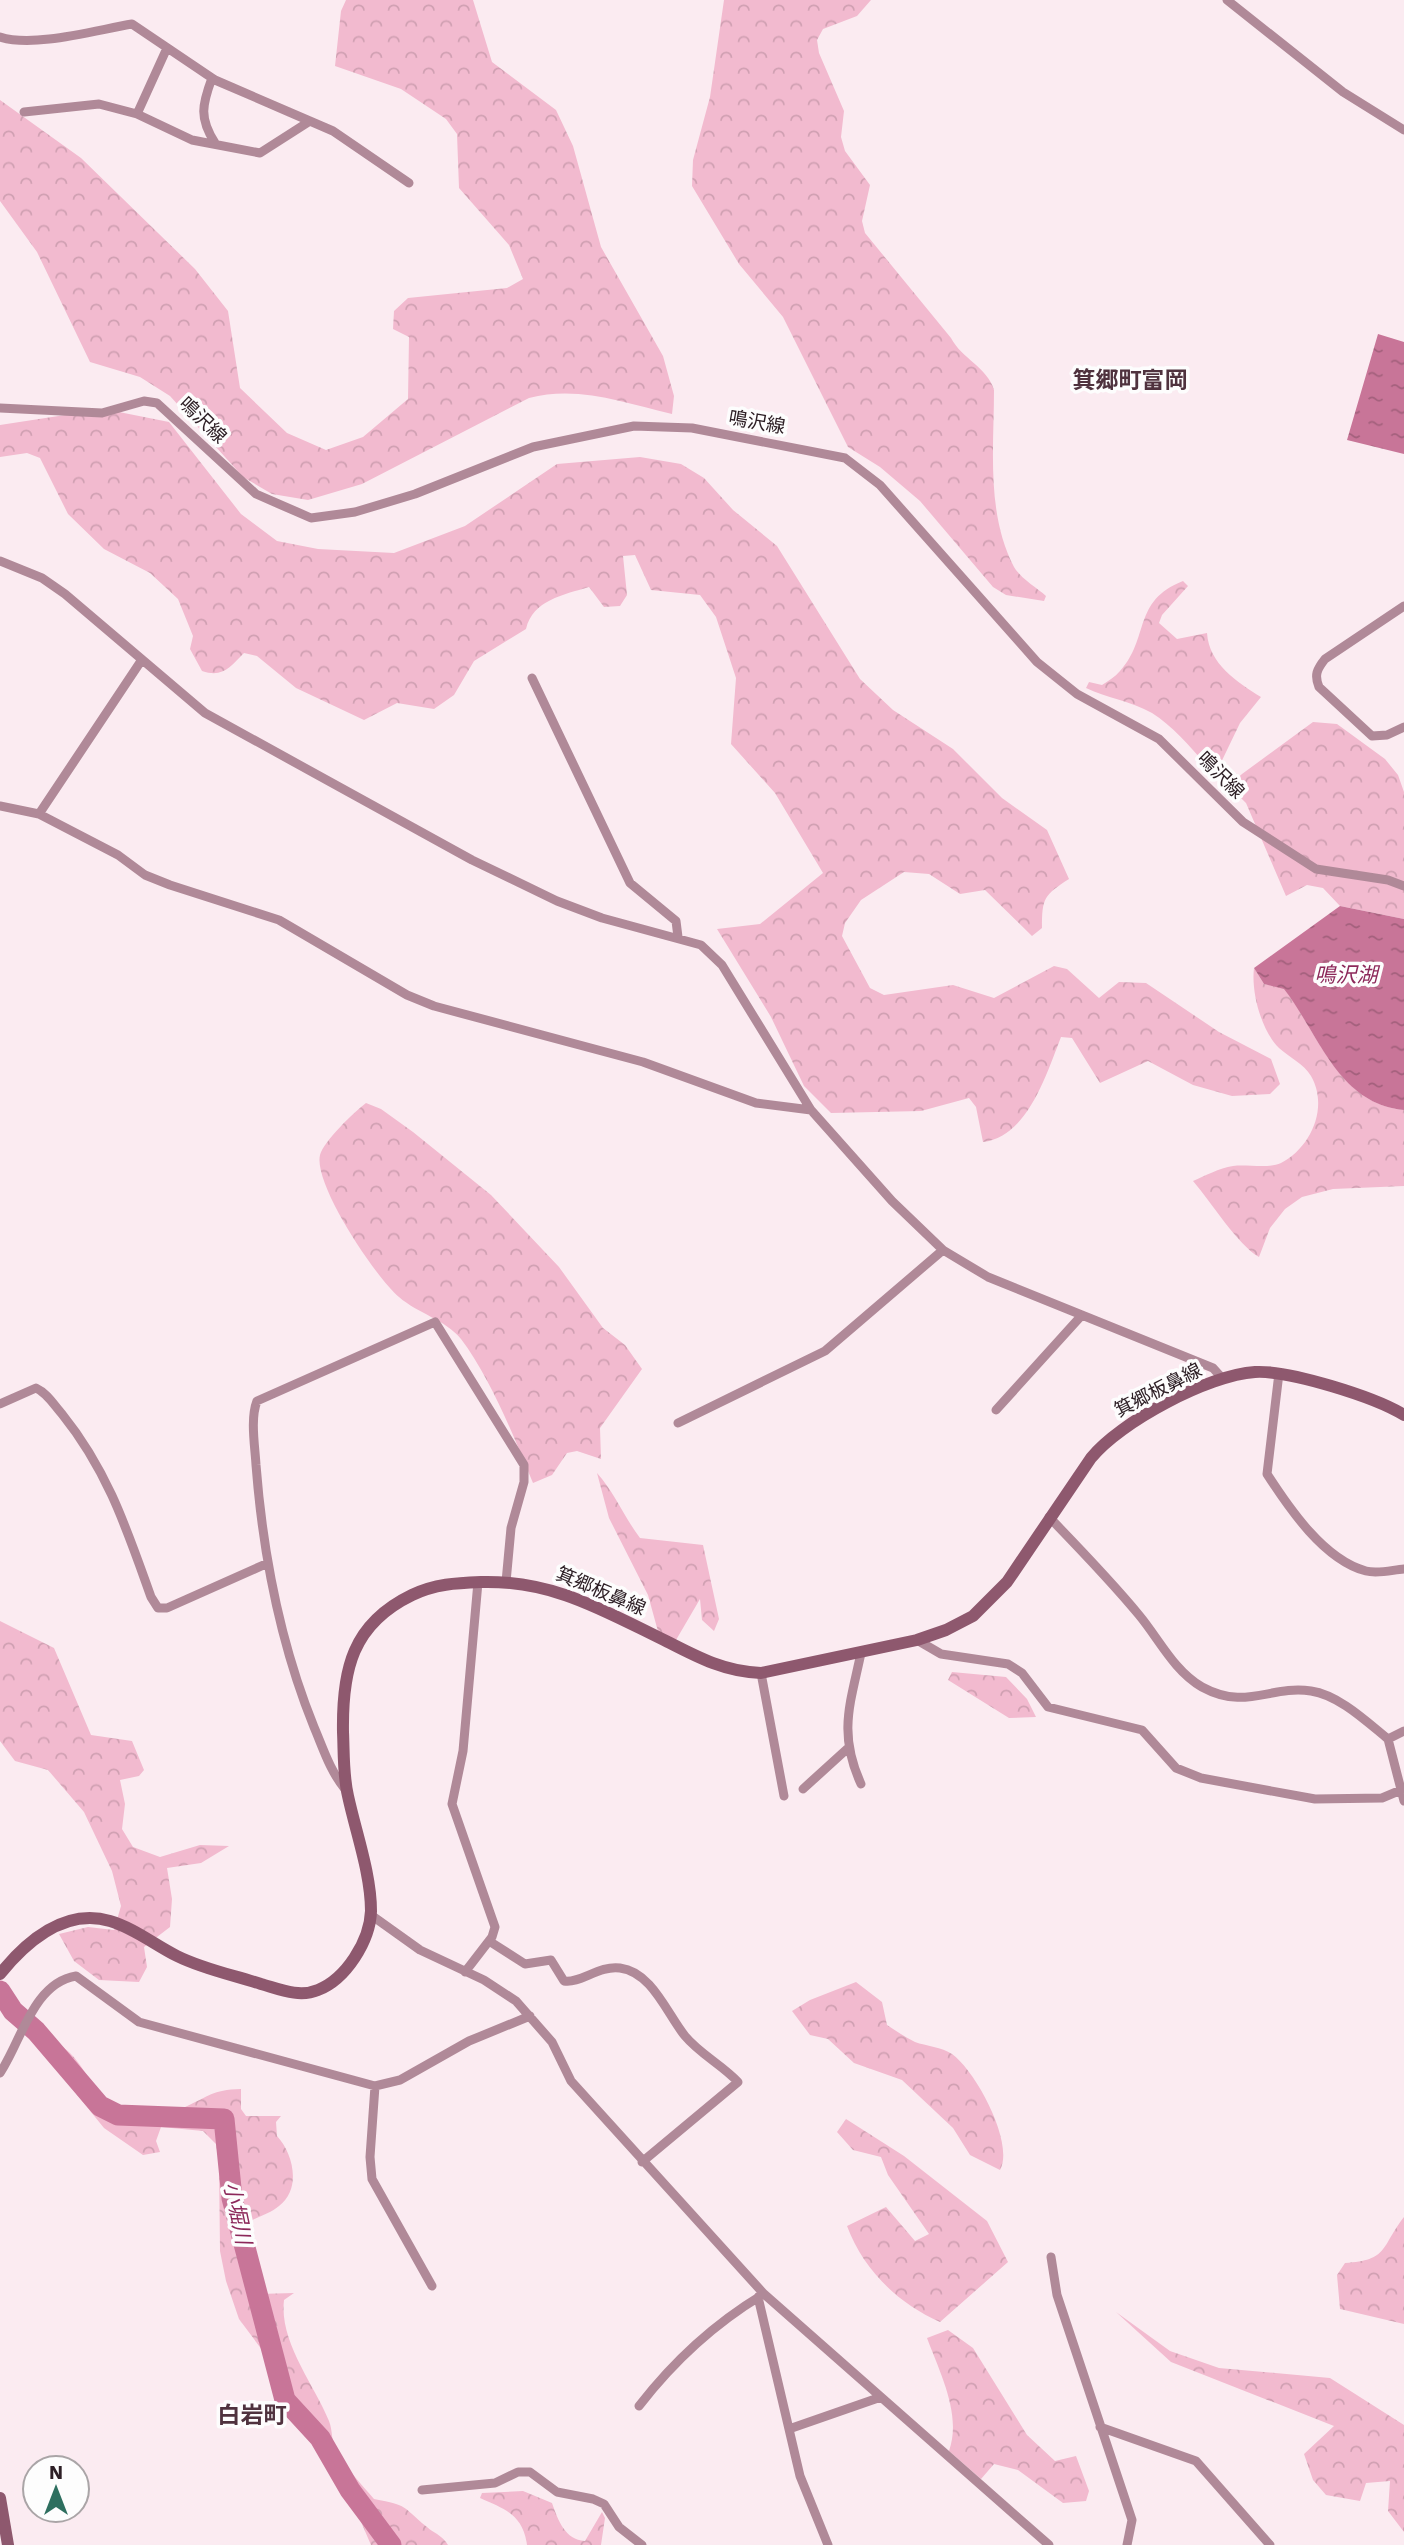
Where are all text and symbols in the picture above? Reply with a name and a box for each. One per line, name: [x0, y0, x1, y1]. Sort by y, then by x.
district label: 箕郷町富岡: [1073, 367, 1188, 394]
street label: 鳴沢線: [175, 392, 231, 448]
street label: 鳴沢線: [727, 406, 787, 438]
street label: 鳴沢線: [1193, 747, 1249, 803]
water label: 鳴沢湖: [1315, 962, 1380, 987]
street label: 箕郷板鼻線: [1110, 1358, 1206, 1422]
street label: 箕郷板鼻線: [553, 1562, 649, 1620]
water label: 小堀川: [219, 2180, 257, 2248]
district label: 白岩町: [218, 2402, 287, 2429]
north arrow: [21, 2454, 91, 2524]
text: N: [49, 2461, 63, 2484]

